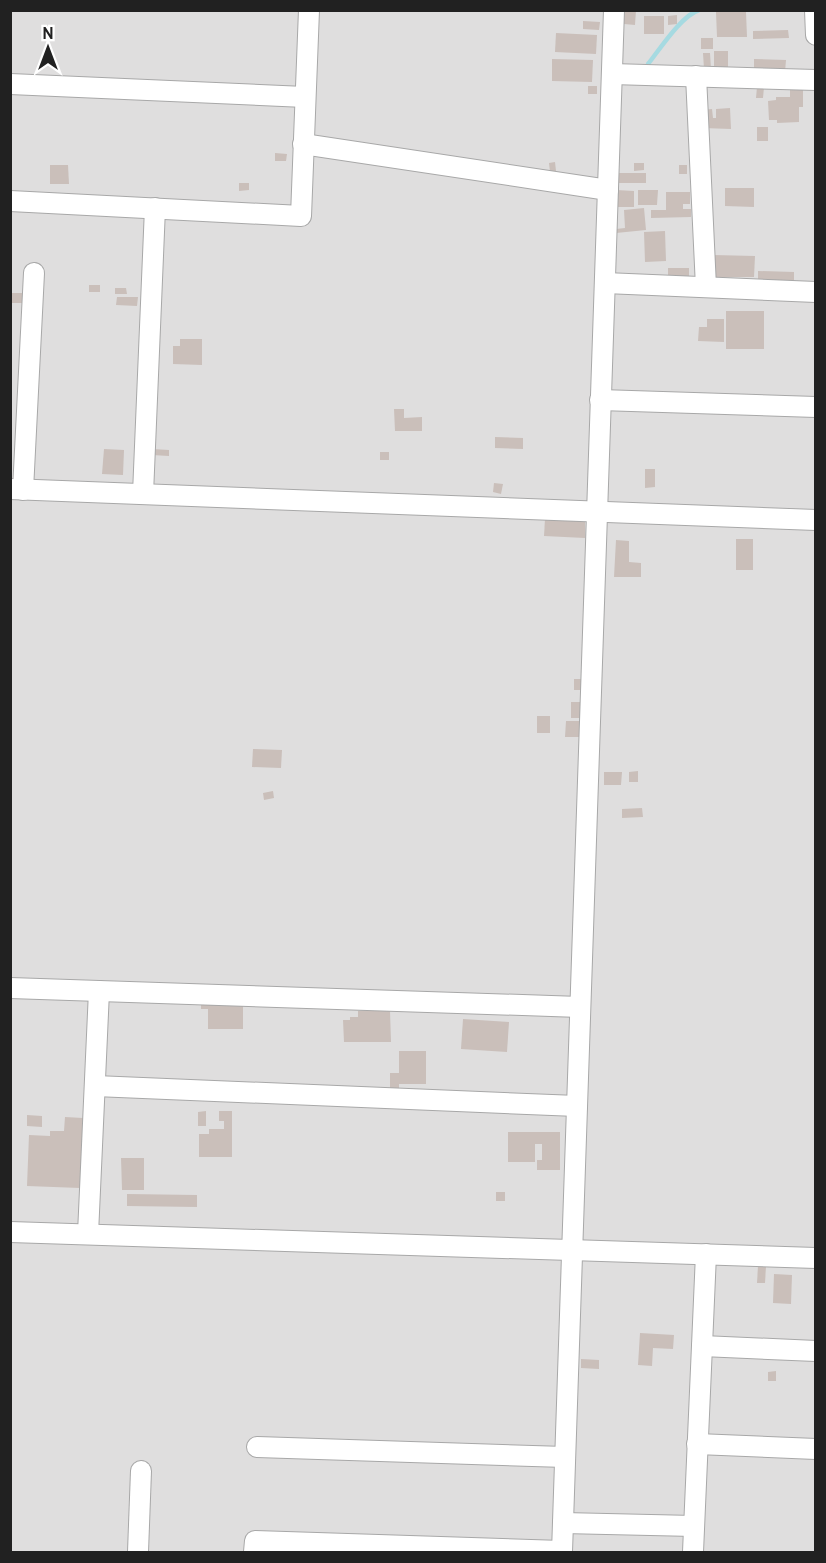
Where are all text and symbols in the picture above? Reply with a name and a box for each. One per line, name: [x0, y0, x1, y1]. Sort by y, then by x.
north arrow: [18, 18, 78, 78]
text: N: [42, 25, 54, 45]

